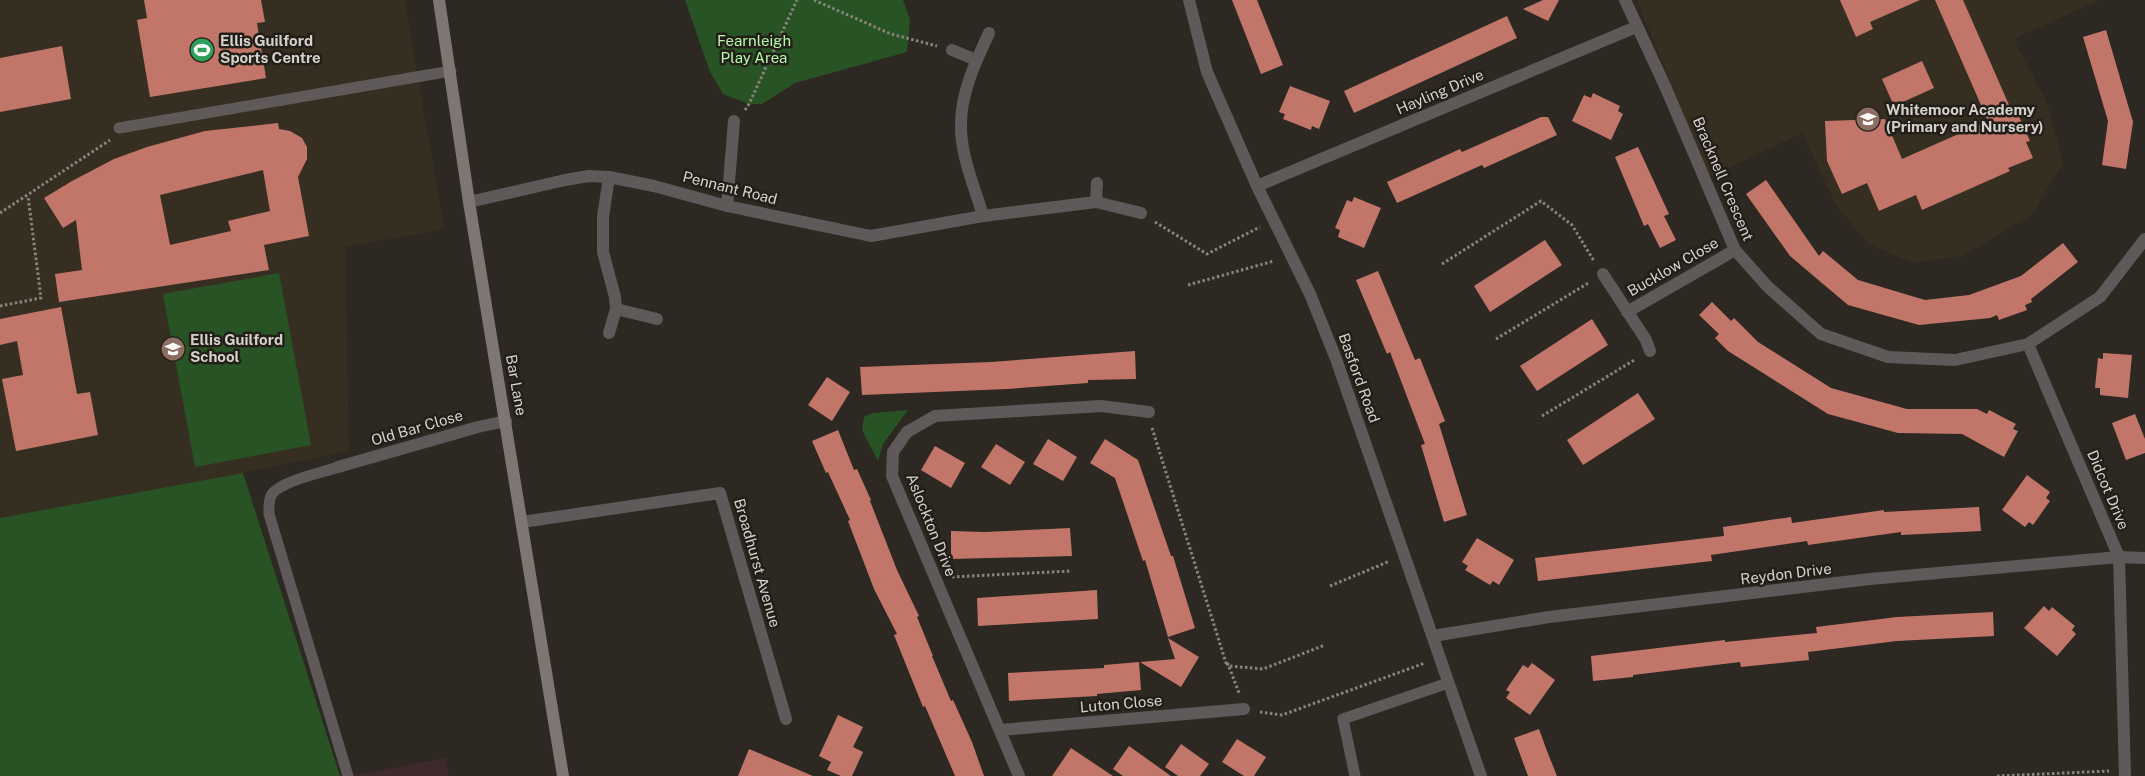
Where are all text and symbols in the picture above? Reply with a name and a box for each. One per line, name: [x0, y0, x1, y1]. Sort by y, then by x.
place label: Ellis Guilford Sports Centre: [220, 32, 321, 66]
park label: Fearnleigh Play Area: [717, 32, 791, 66]
sports icon: Ellis Guilford Sports Centre: [189, 37, 215, 63]
street label: Hayling Drive: [1394, 65, 1486, 118]
place label: Whitemoor Academy (Primary and Nursery): [1886, 101, 2044, 135]
school or university icon: Whitemoor Academy (Primary and Nursery): [1855, 106, 1881, 132]
street label: Bracknell Crescent: [1690, 114, 1757, 243]
street label: Pennant Road: [681, 168, 779, 207]
street label: Bucklow Close: [1624, 234, 1721, 299]
place label: Ellis Guilford School: [190, 331, 283, 365]
street label: Basford Road: [1335, 331, 1384, 425]
school or university icon: Ellis Guilford School: [160, 336, 186, 362]
street label: Bar Lane: [503, 353, 530, 417]
street label: Old Bar Close: [369, 406, 465, 449]
street label: Didcot Drive: [2084, 448, 2133, 532]
street label: Aslockton Drive: [903, 471, 960, 579]
street label: Broadhurst Avenue: [731, 496, 784, 629]
street label: Reydon Drive: [1739, 559, 1833, 588]
street label: Luton Close: [1079, 691, 1163, 716]

